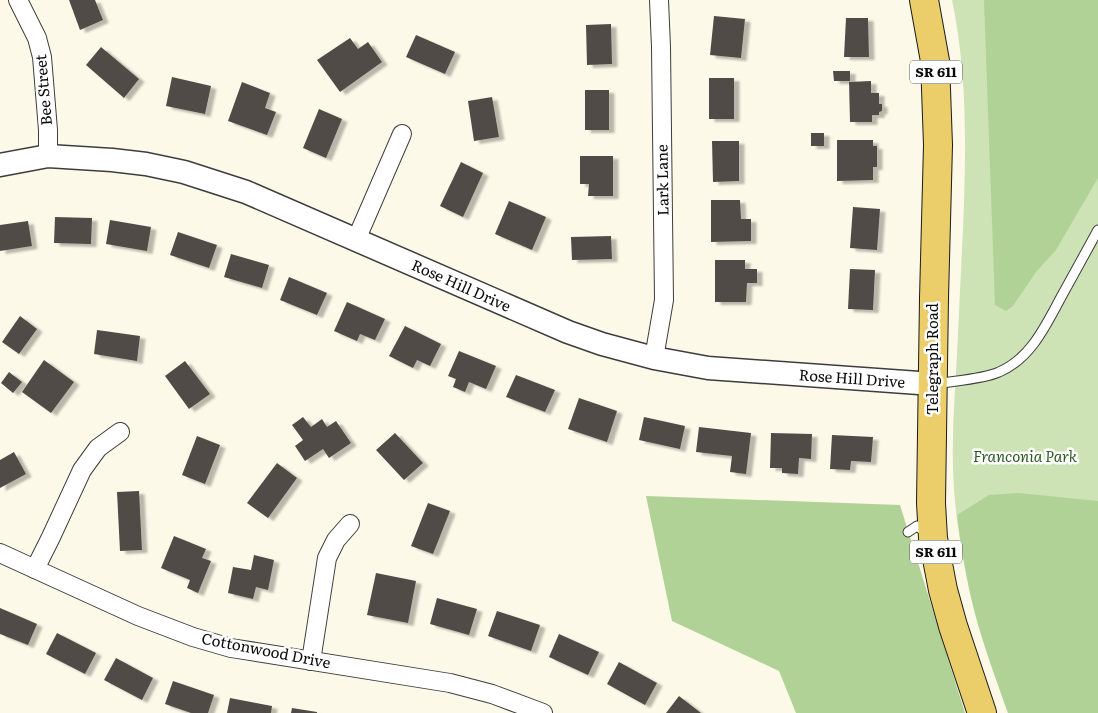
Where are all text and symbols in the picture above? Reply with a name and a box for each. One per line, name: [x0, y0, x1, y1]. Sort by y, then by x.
street label: Bee Street: [28, 54, 57, 127]
road number: SR 611: [910, 61, 962, 84]
street label: Lark Lane: [649, 144, 674, 216]
street label: Rose Hill Drive: [408, 252, 515, 317]
street label: Telegraph Road: [920, 303, 943, 415]
street label: Rose Hill Drive: [798, 362, 906, 393]
park label: Franconia Park: [973, 444, 1078, 467]
road number: SR 611: [910, 540, 962, 564]
street label: Cottonwood Drive: [200, 626, 333, 673]

